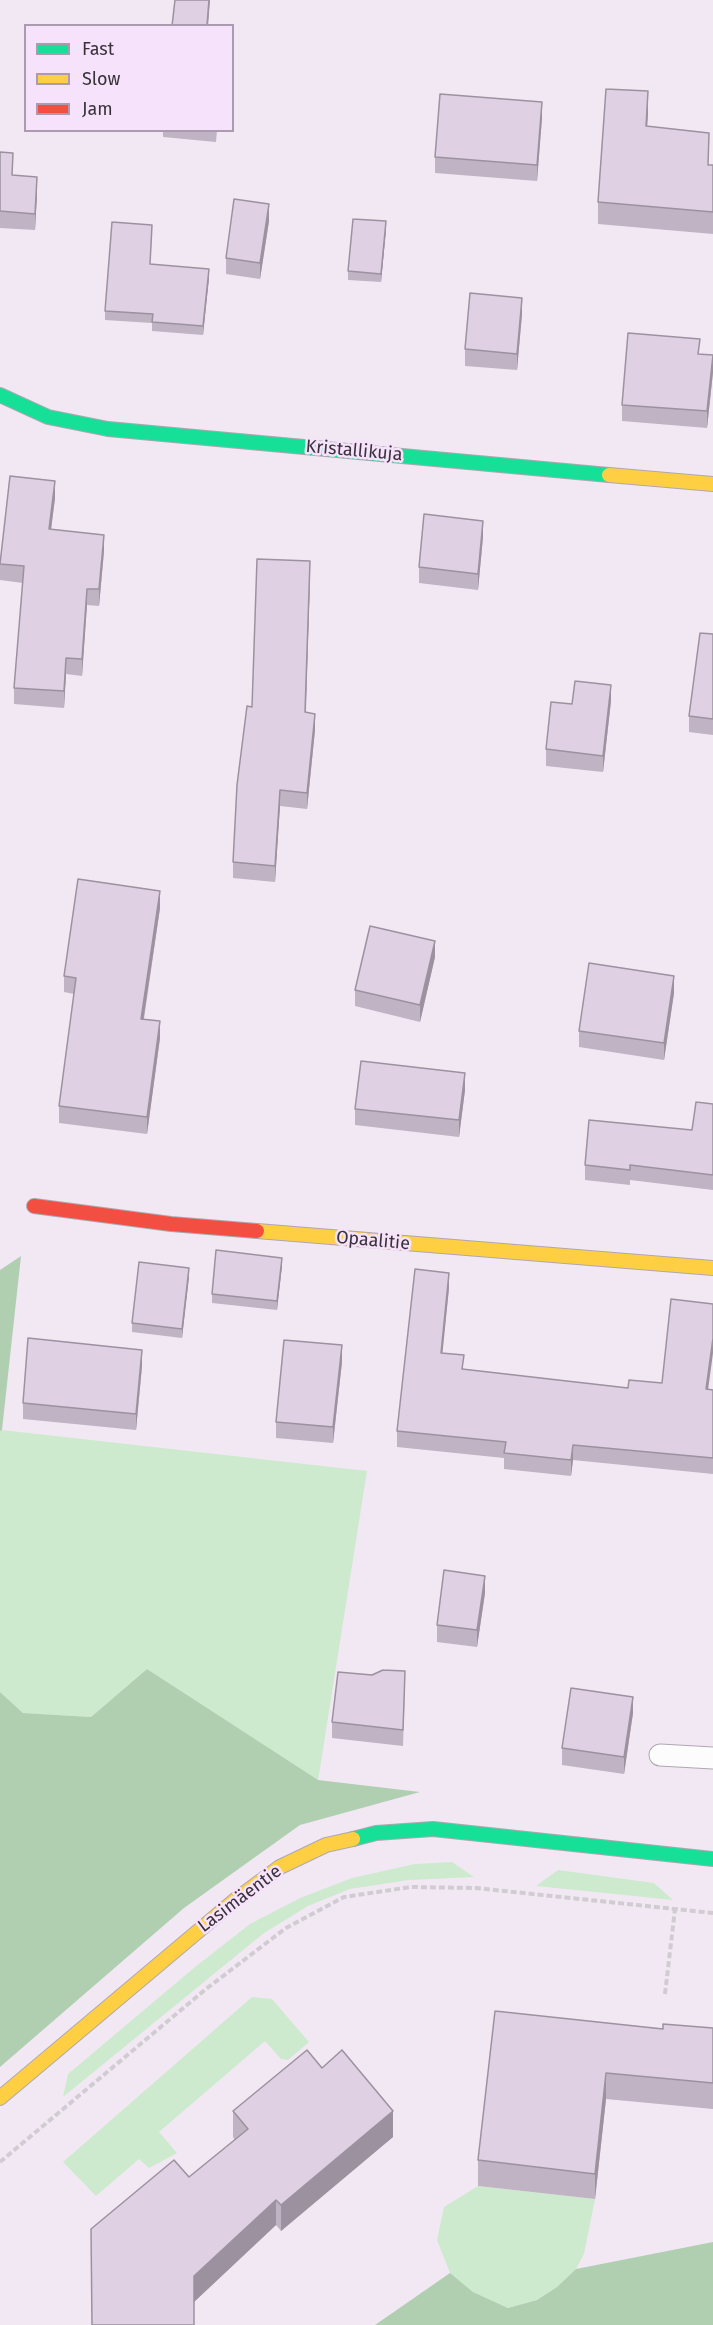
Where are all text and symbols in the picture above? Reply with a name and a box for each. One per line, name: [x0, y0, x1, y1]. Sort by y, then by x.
legend: [24, 24, 234, 132]
text: Fast: [82, 38, 114, 60]
text: Slow: [82, 68, 120, 90]
text: Jam: [82, 98, 113, 120]
street label: Kristallikuja: [305, 436, 403, 466]
street label: Opaalitie: [335, 1227, 411, 1255]
street label: Lasimäentie: [194, 1861, 286, 1937]

